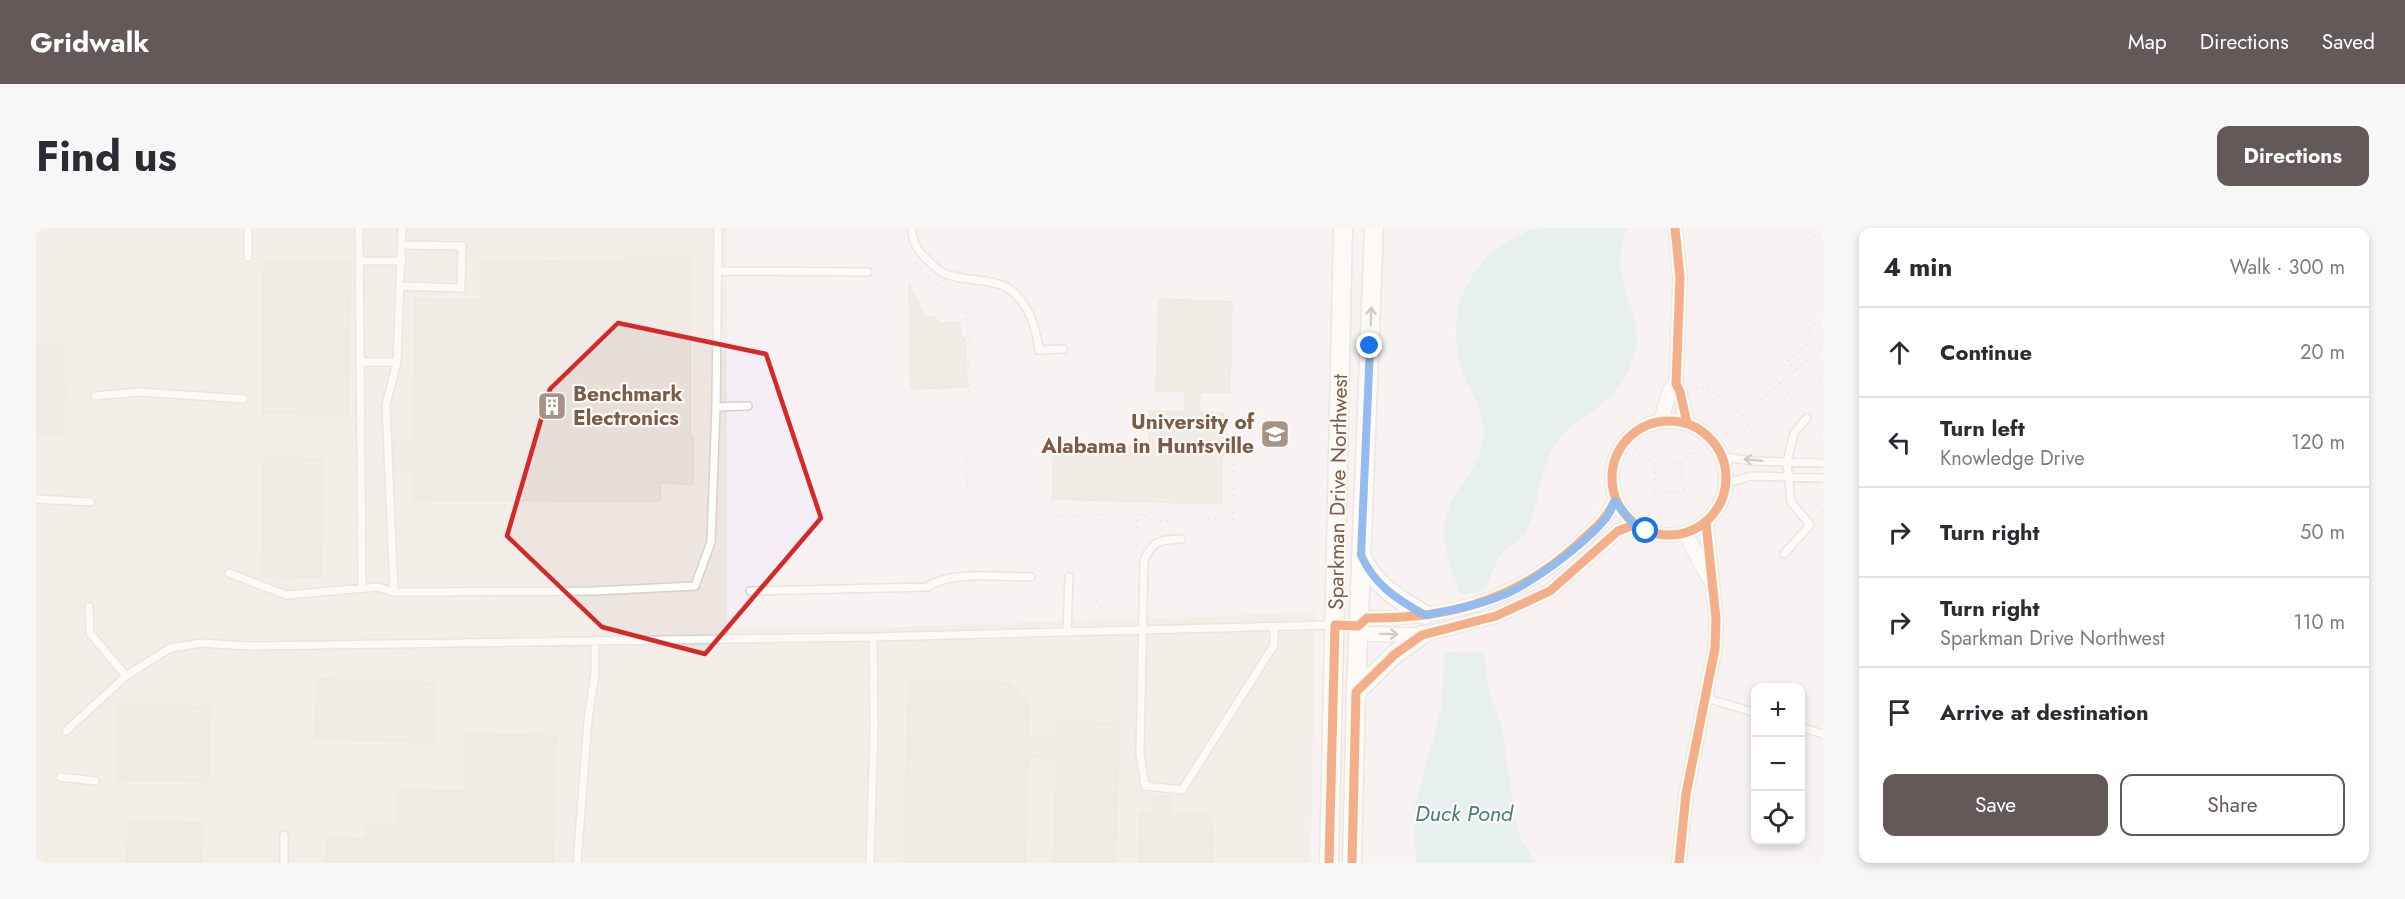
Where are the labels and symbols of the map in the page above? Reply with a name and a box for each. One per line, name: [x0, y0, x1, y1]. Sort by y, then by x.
one-way arrow: [1365, 306, 1376, 326]
route end: [1356, 332, 1382, 358]
street label: Sparkman Drive Northwest: [1321, 374, 1355, 610]
place label: Benchmark Electronics: [573, 379, 683, 433]
building icon: Benchmark Electronics: [536, 390, 568, 422]
place label: University of Alabama in Huntsville: [1040, 407, 1255, 461]
school or university icon: University of Alabama in Huntsville: [1259, 418, 1291, 450]
one-way arrow: [1743, 455, 1763, 466]
route start: [1632, 517, 1658, 543]
one-way arrow: [1378, 628, 1398, 640]
water label: Duck Pond: [1415, 797, 1515, 829]

